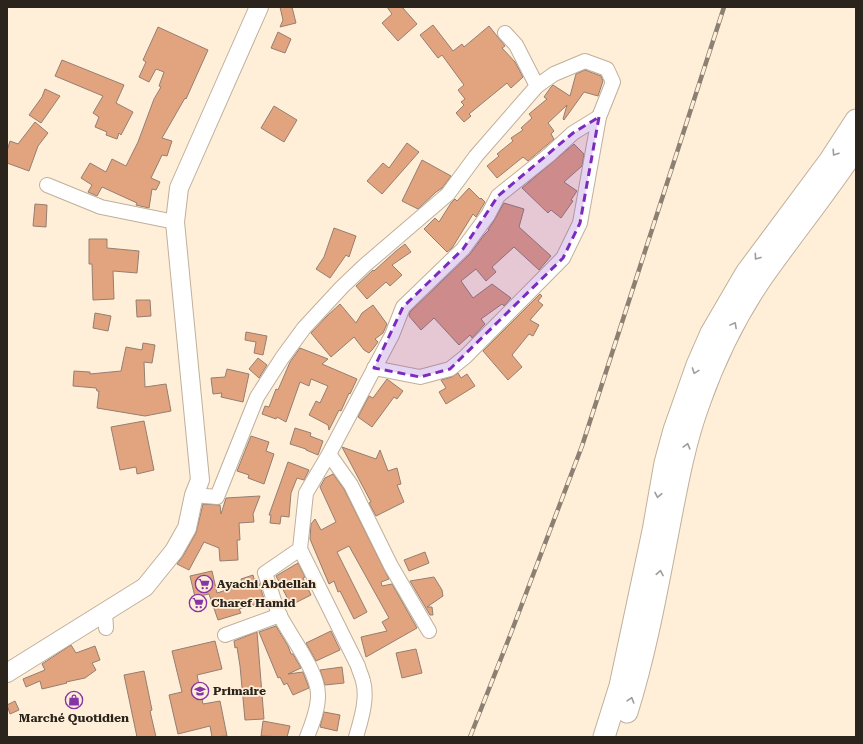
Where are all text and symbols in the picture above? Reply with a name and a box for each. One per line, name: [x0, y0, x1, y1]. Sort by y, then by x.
one-way arrow: [832, 149, 840, 156]
one-way arrow: [755, 253, 762, 260]
one-way arrow: [729, 322, 737, 330]
one-way arrow: [691, 367, 700, 374]
one-way arrow: [682, 443, 691, 450]
one-way arrow: [655, 492, 663, 498]
one-way arrow: [655, 570, 663, 576]
supermarket icon: Ayachi Abdellah: [194, 574, 214, 594]
place label: Ayachi Abdellah: [217, 577, 316, 591]
supermarket icon: Charef Hamid: [188, 593, 208, 613]
place label: Charef Hamid: [211, 596, 296, 610]
school or university icon: Primaire: [190, 681, 210, 701]
place label: Primaire: [213, 684, 266, 698]
shop icon: Marché Quotidien: [64, 690, 84, 710]
one-way arrow: [626, 697, 635, 704]
place label: Marché Quotidien: [19, 711, 129, 725]

